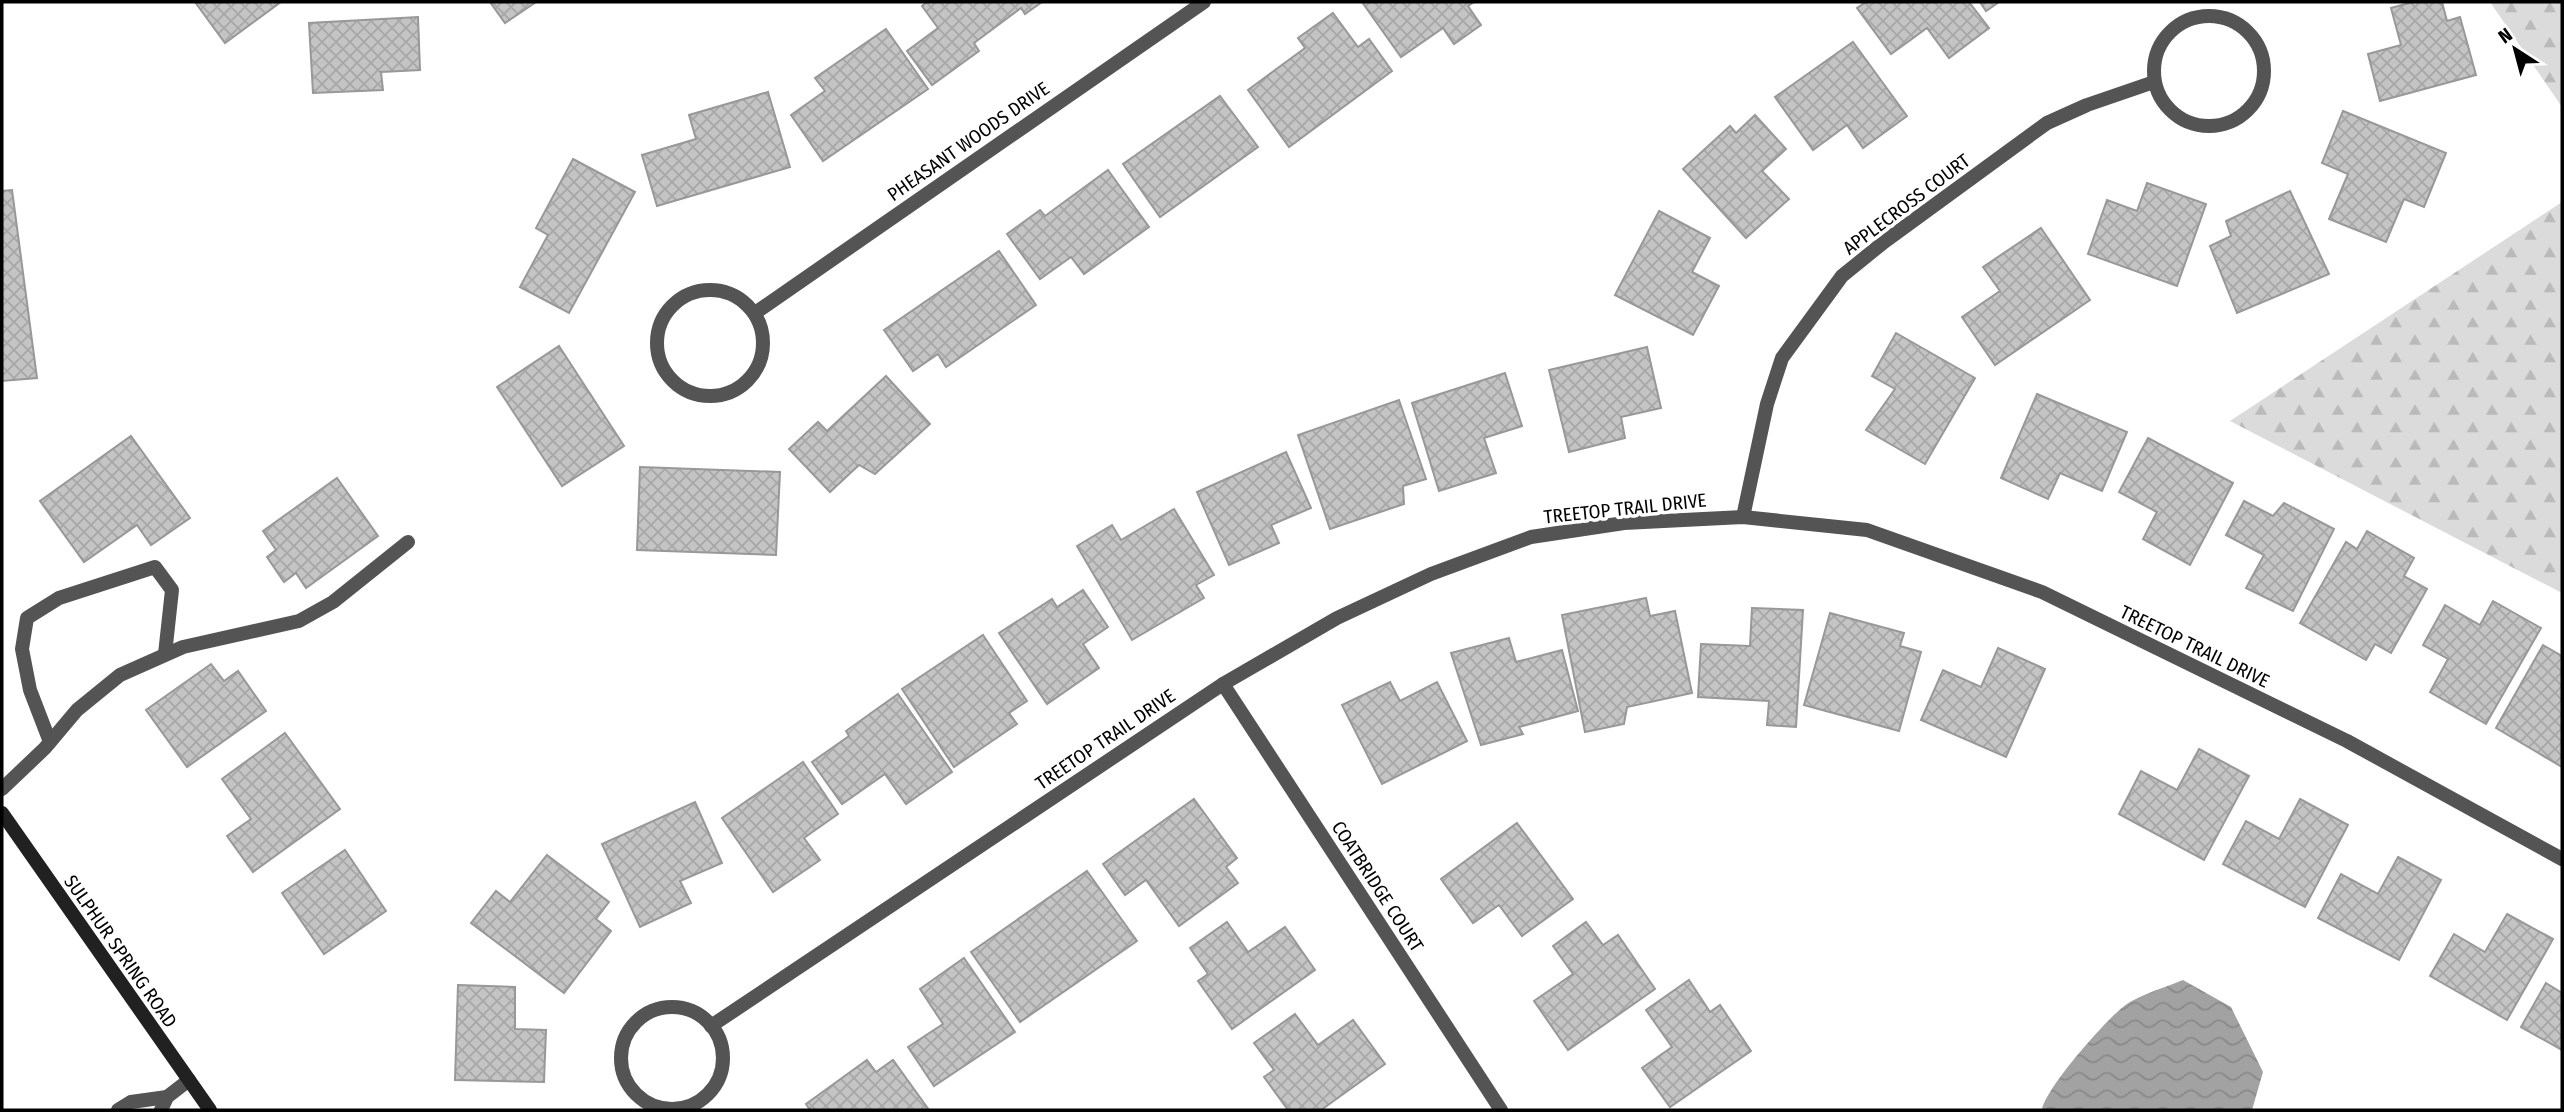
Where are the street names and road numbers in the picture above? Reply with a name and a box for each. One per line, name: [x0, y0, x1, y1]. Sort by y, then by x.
street label: PHEASANT WOODS DRIVE: [883, 77, 1054, 206]
street label: APPLECROSS COURT: [1838, 149, 1974, 260]
street label: TREETOP TRAIL DRIVE: [1543, 489, 1708, 528]
street label: TREETOP TRAIL DRIVE: [2116, 600, 2273, 693]
street label: TREETOP TRAIL DRIVE: [1031, 684, 1180, 795]
street label: COATBRIDGE COURT: [1327, 817, 1428, 956]
street label: SULPHUR SPRING ROAD: [59, 871, 182, 1032]

